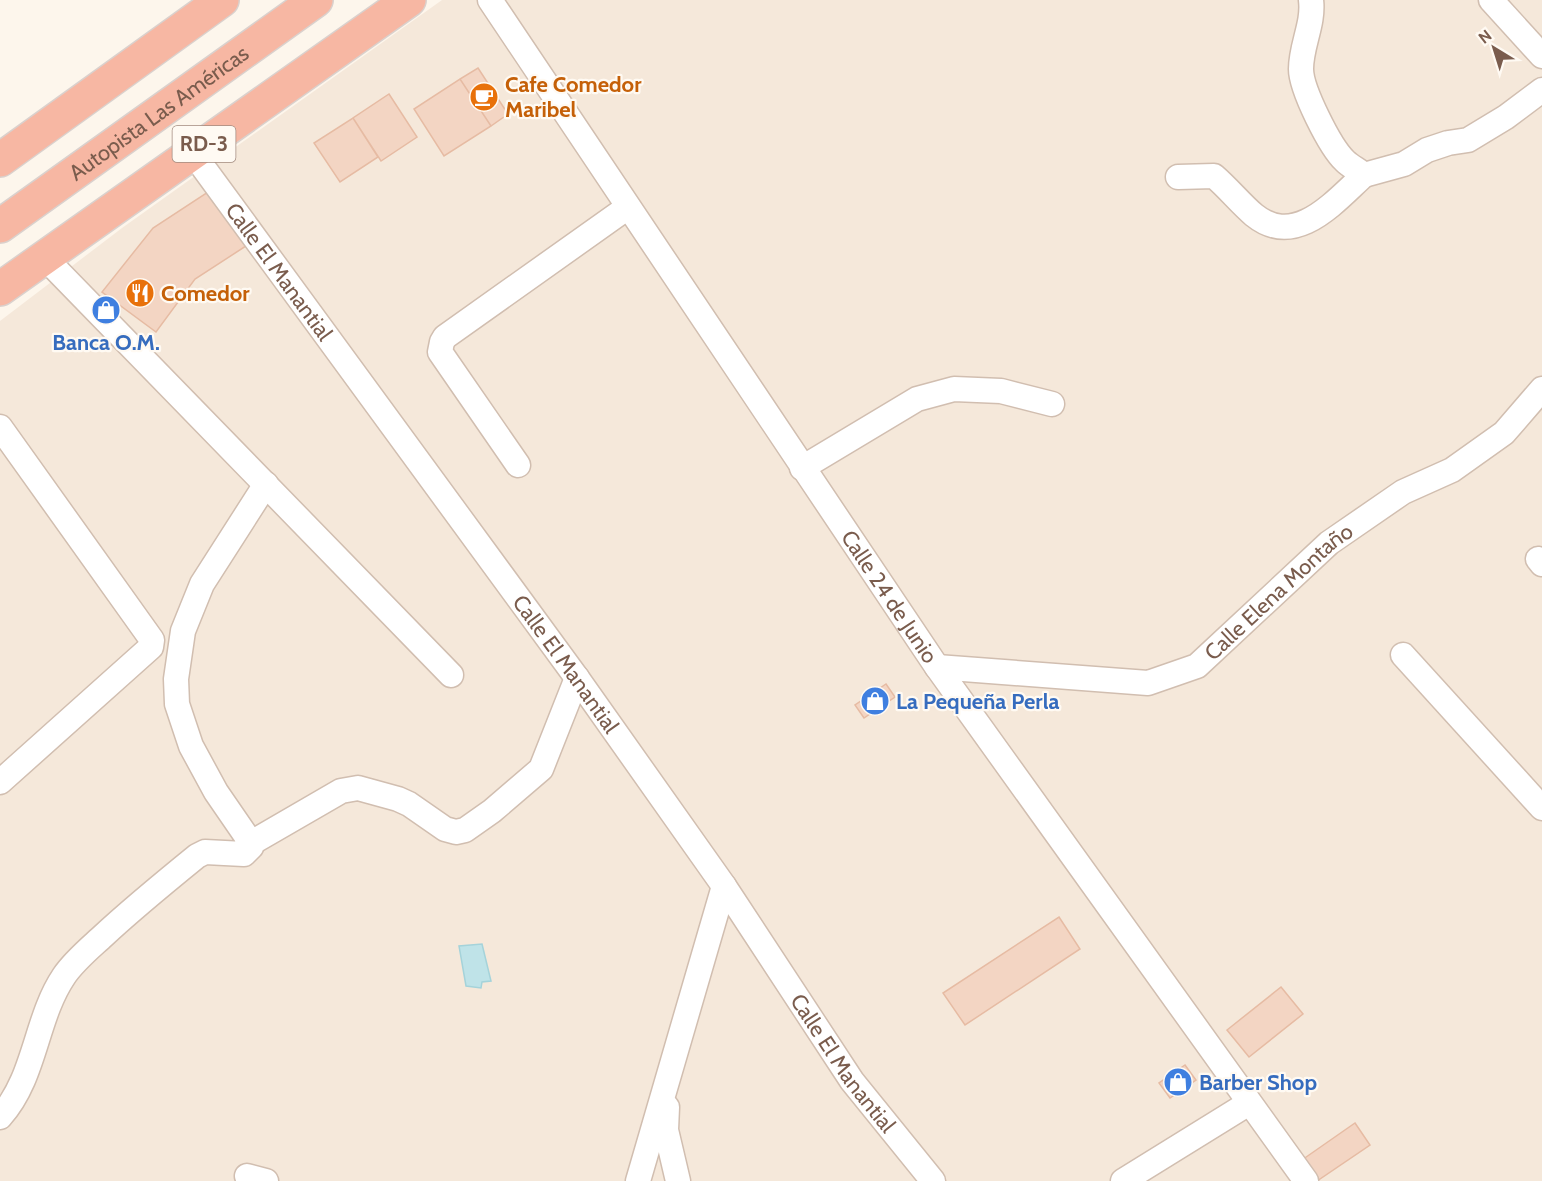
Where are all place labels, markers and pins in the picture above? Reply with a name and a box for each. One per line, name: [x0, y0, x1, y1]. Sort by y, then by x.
place label: Cafe Comedor Maribel: [505, 71, 642, 123]
cafe icon: Cafe Comedor Maribel: [468, 81, 500, 113]
restaurant icon: Comedor: [124, 277, 156, 309]
place label: Comedor: [161, 280, 250, 307]
shop icon: Banca O.M.: [90, 294, 122, 326]
place label: Banca O.M.: [52, 329, 160, 356]
shop icon: La Pequeña Perla: [859, 685, 891, 717]
place label: La Pequeña Perla: [896, 688, 1059, 715]
shop icon: Barber Shop: [1162, 1066, 1194, 1098]
place label: Barber Shop: [1199, 1069, 1317, 1096]

